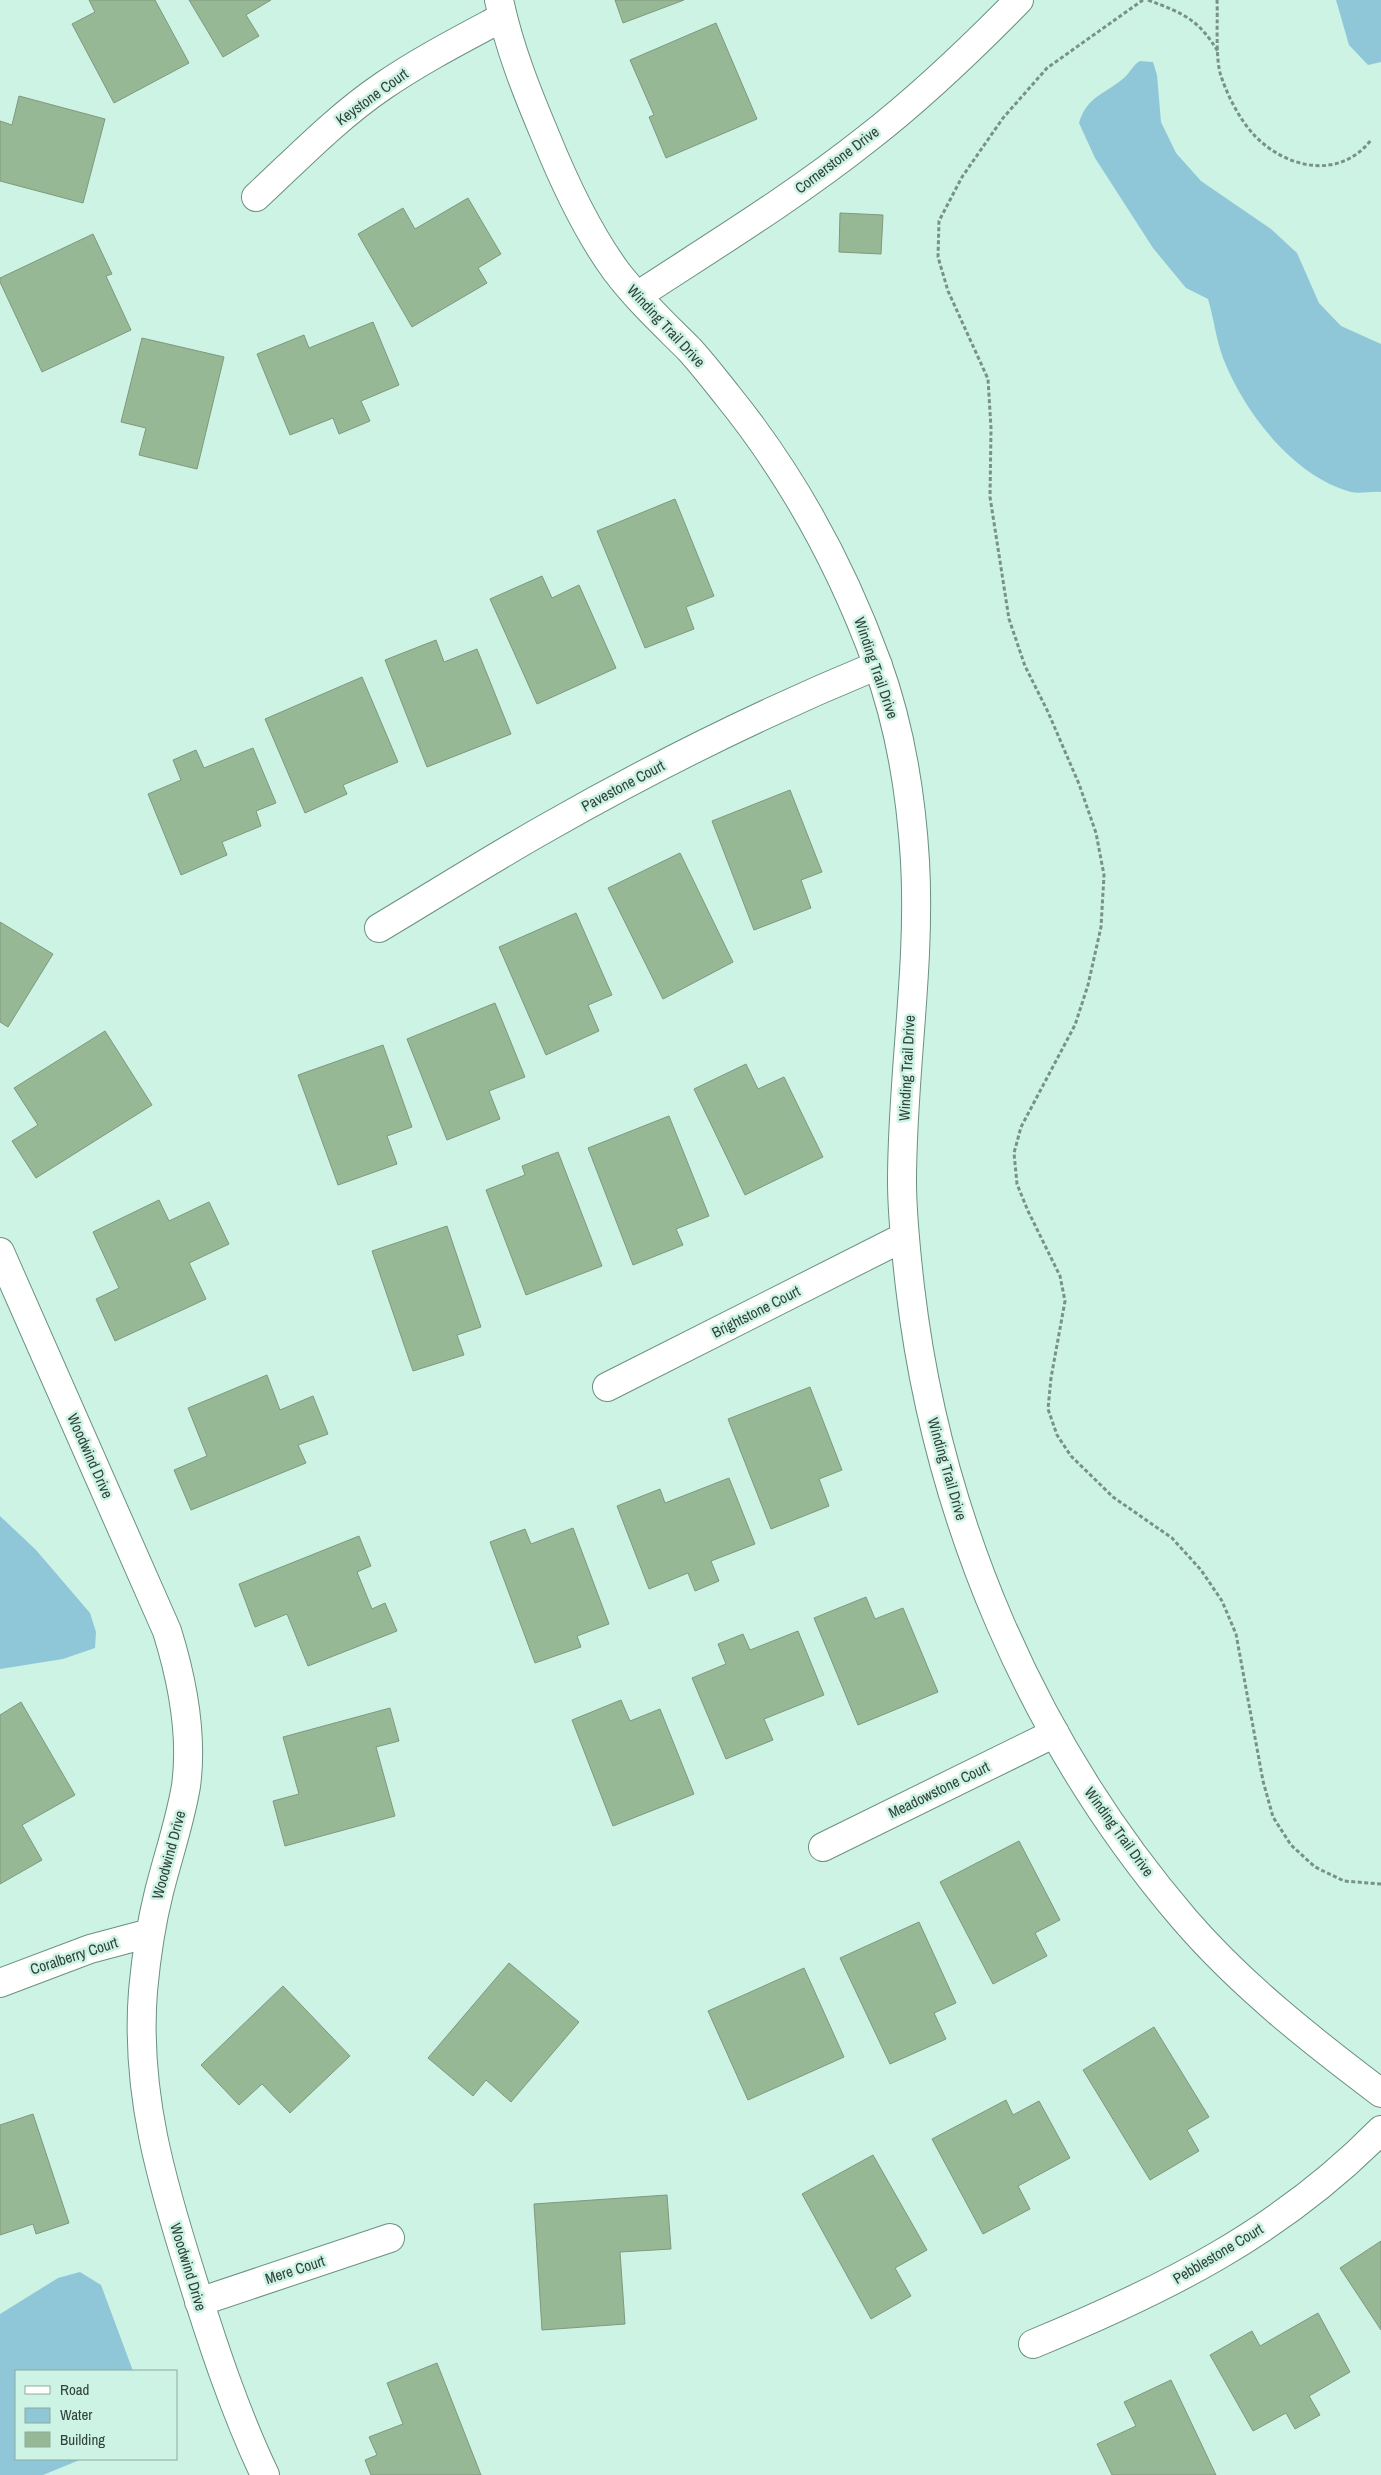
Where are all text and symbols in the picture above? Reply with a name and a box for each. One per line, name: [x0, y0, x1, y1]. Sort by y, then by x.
street label: Keystone Court: [331, 63, 413, 130]
street label: Cornerstone Drive: [790, 121, 883, 198]
street label: Winding Trail Drive: [623, 280, 710, 372]
street label: Winding Trail Drive: [849, 614, 904, 722]
street label: Pavestone Court: [577, 755, 669, 816]
street label: Winding Trail Drive: [893, 1014, 920, 1121]
street label: Brightstone Court: [708, 1280, 804, 1343]
street label: Woodwind Drive: [62, 1410, 119, 1502]
street label: Winding Trail Drive: [923, 1415, 972, 1523]
street label: Meadowstone Court: [885, 1756, 993, 1823]
street label: Winding Trail Drive: [1080, 1783, 1159, 1881]
street label: Woodwind Drive: [147, 1808, 190, 1901]
street label: Coralberry Court: [27, 1931, 121, 1980]
street label: Pebblestone Court: [1169, 2218, 1267, 2289]
street label: Woodwind Drive: [165, 2220, 212, 2313]
street label: Mere Court: [262, 2250, 328, 2289]
legend: [15, 2370, 178, 2460]
text: Road: [60, 2379, 89, 2400]
text: Water: [60, 2404, 92, 2425]
text: Building: [60, 2429, 105, 2450]

